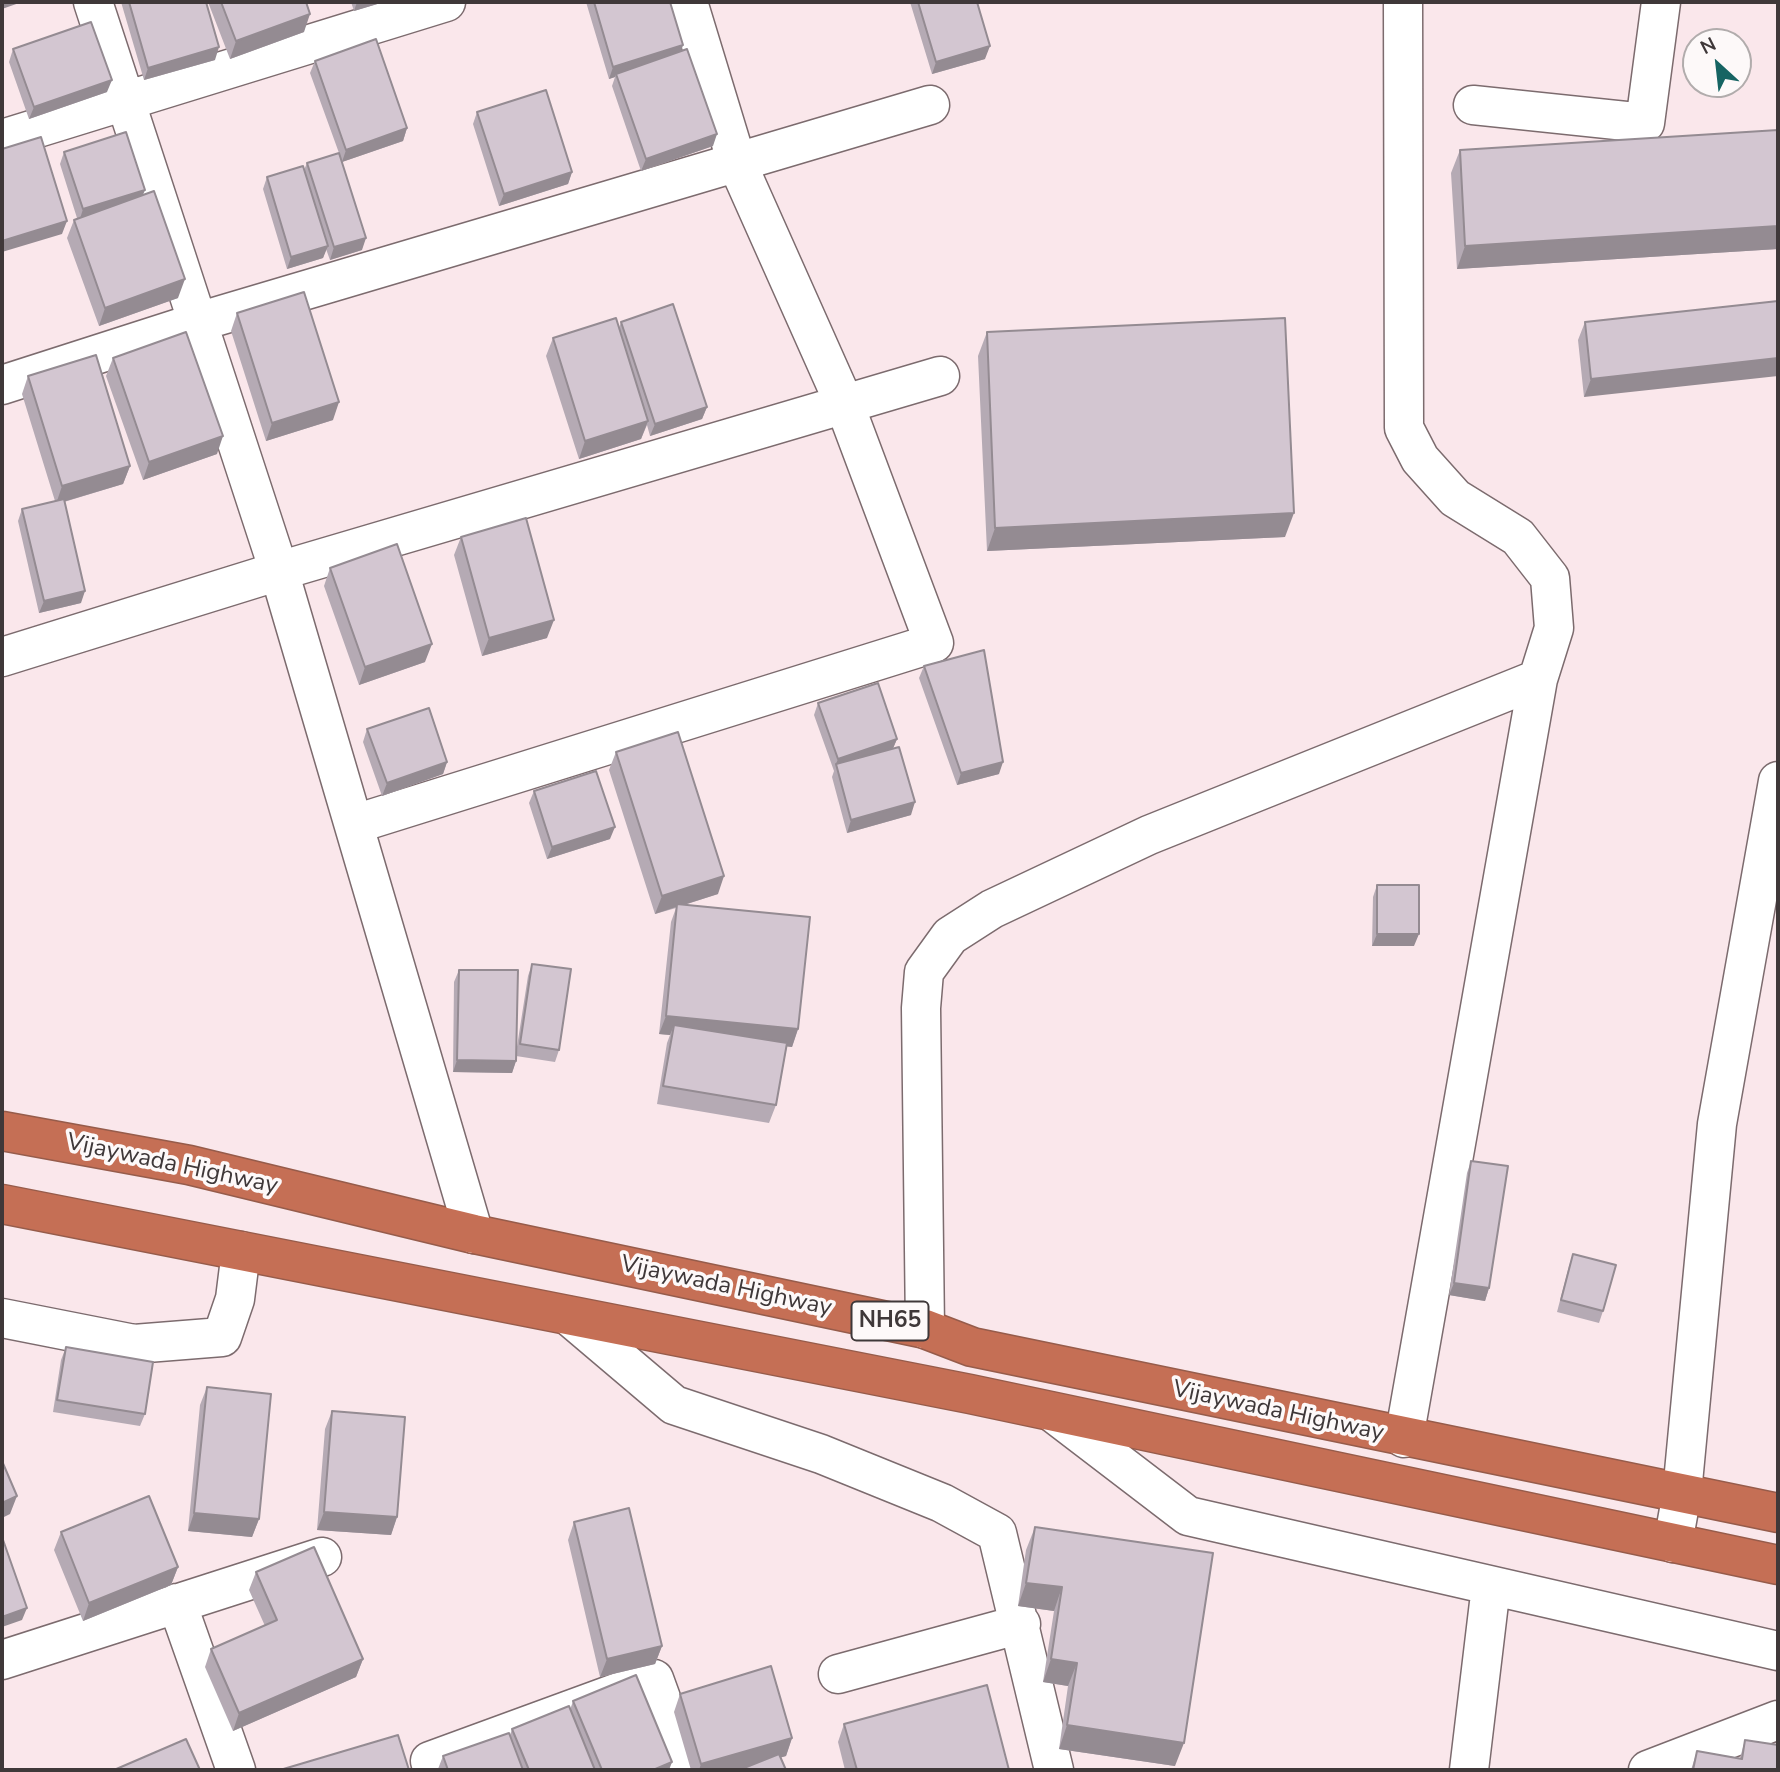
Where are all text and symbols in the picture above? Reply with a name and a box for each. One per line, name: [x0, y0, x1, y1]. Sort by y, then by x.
north arrow: [1682, 28, 1752, 98]
text: N: [1696, 31, 1721, 61]
street label: Vijaywada Highway: [64, 1129, 280, 1201]
street label: Vijaywada Highway: [618, 1251, 834, 1323]
road number: NH65: [852, 1302, 928, 1340]
street label: Vijaywada Highway: [1170, 1376, 1386, 1448]

